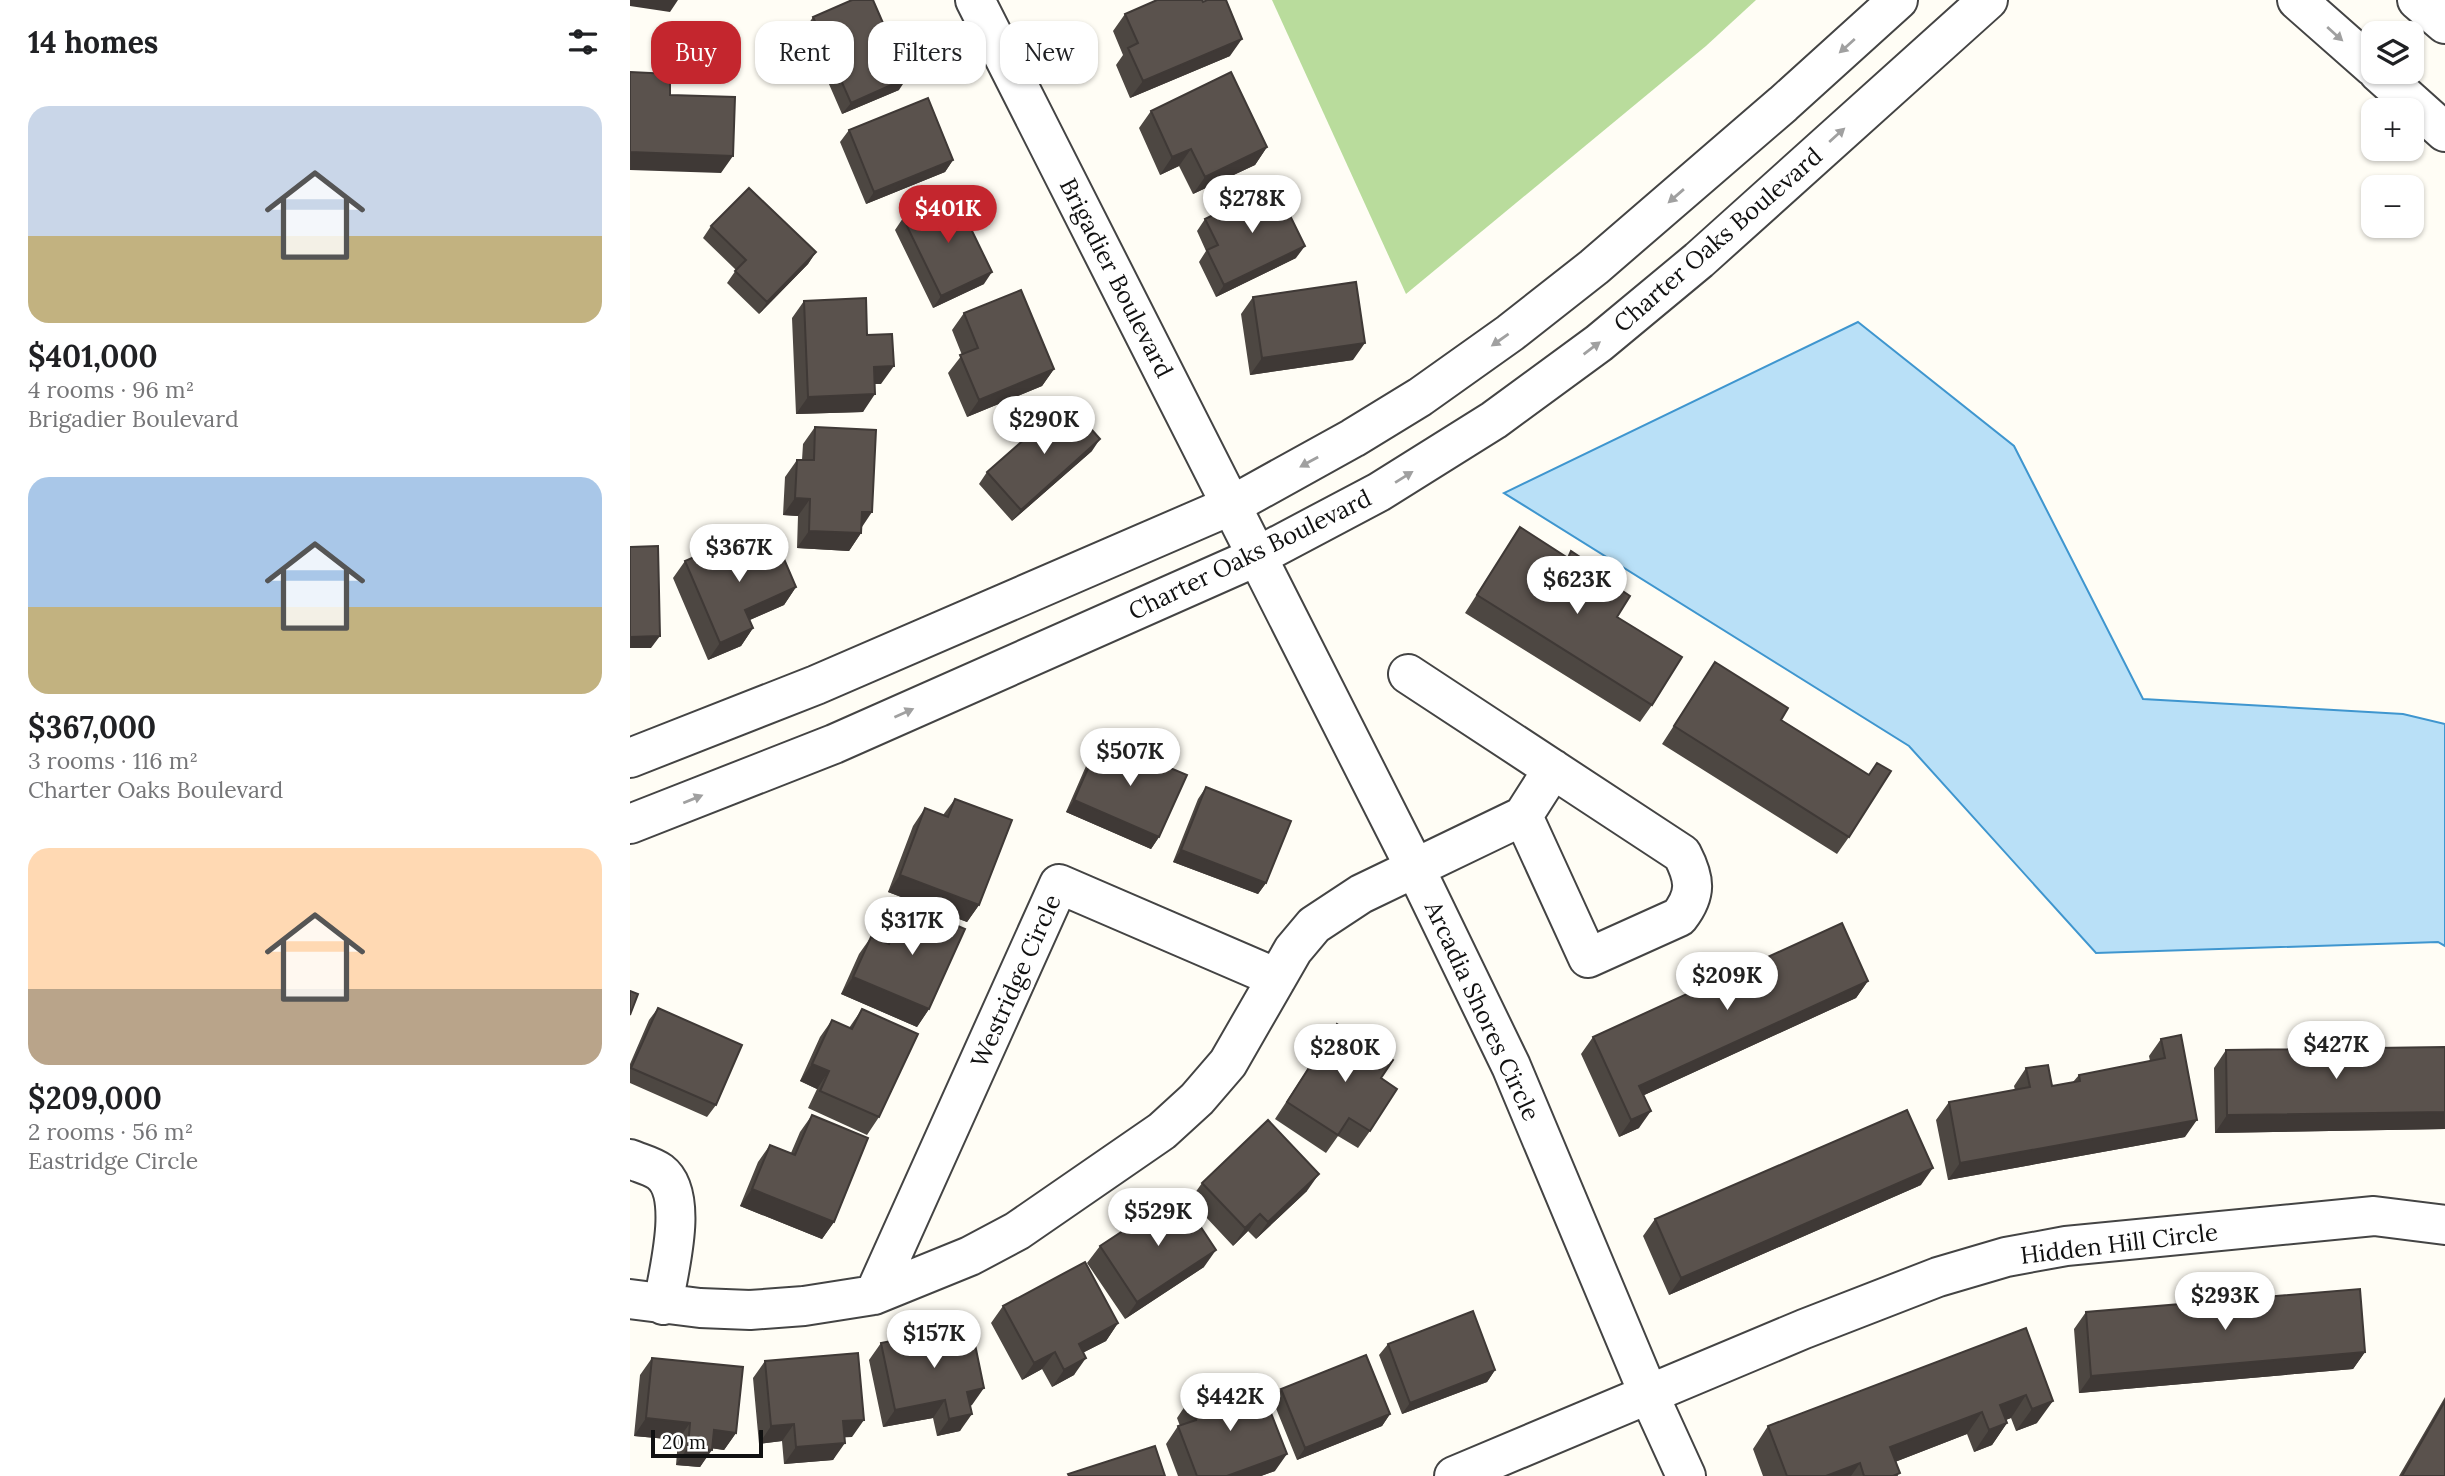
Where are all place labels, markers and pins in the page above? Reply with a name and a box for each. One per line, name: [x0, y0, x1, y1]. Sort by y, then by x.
pin: $278K: [1203, 176, 1301, 235]
pin: $401K: [899, 186, 997, 245]
pin: $290K: [995, 396, 1093, 456]
pin: $367K: [690, 524, 788, 584]
pin: $623K: [1528, 556, 1626, 616]
pin: $507K: [1081, 728, 1179, 788]
pin: $317K: [863, 898, 961, 957]
pin: $209K: [1678, 953, 1776, 1012]
pin: $427K: [2287, 1021, 2385, 1081]
pin: $280K: [1296, 1024, 1394, 1084]
pin: $529K: [1109, 1188, 1207, 1248]
pin: $293K: [2176, 1272, 2274, 1332]
pin: $157K: [885, 1310, 983, 1370]
pin: $442K: [1181, 1374, 1279, 1433]

